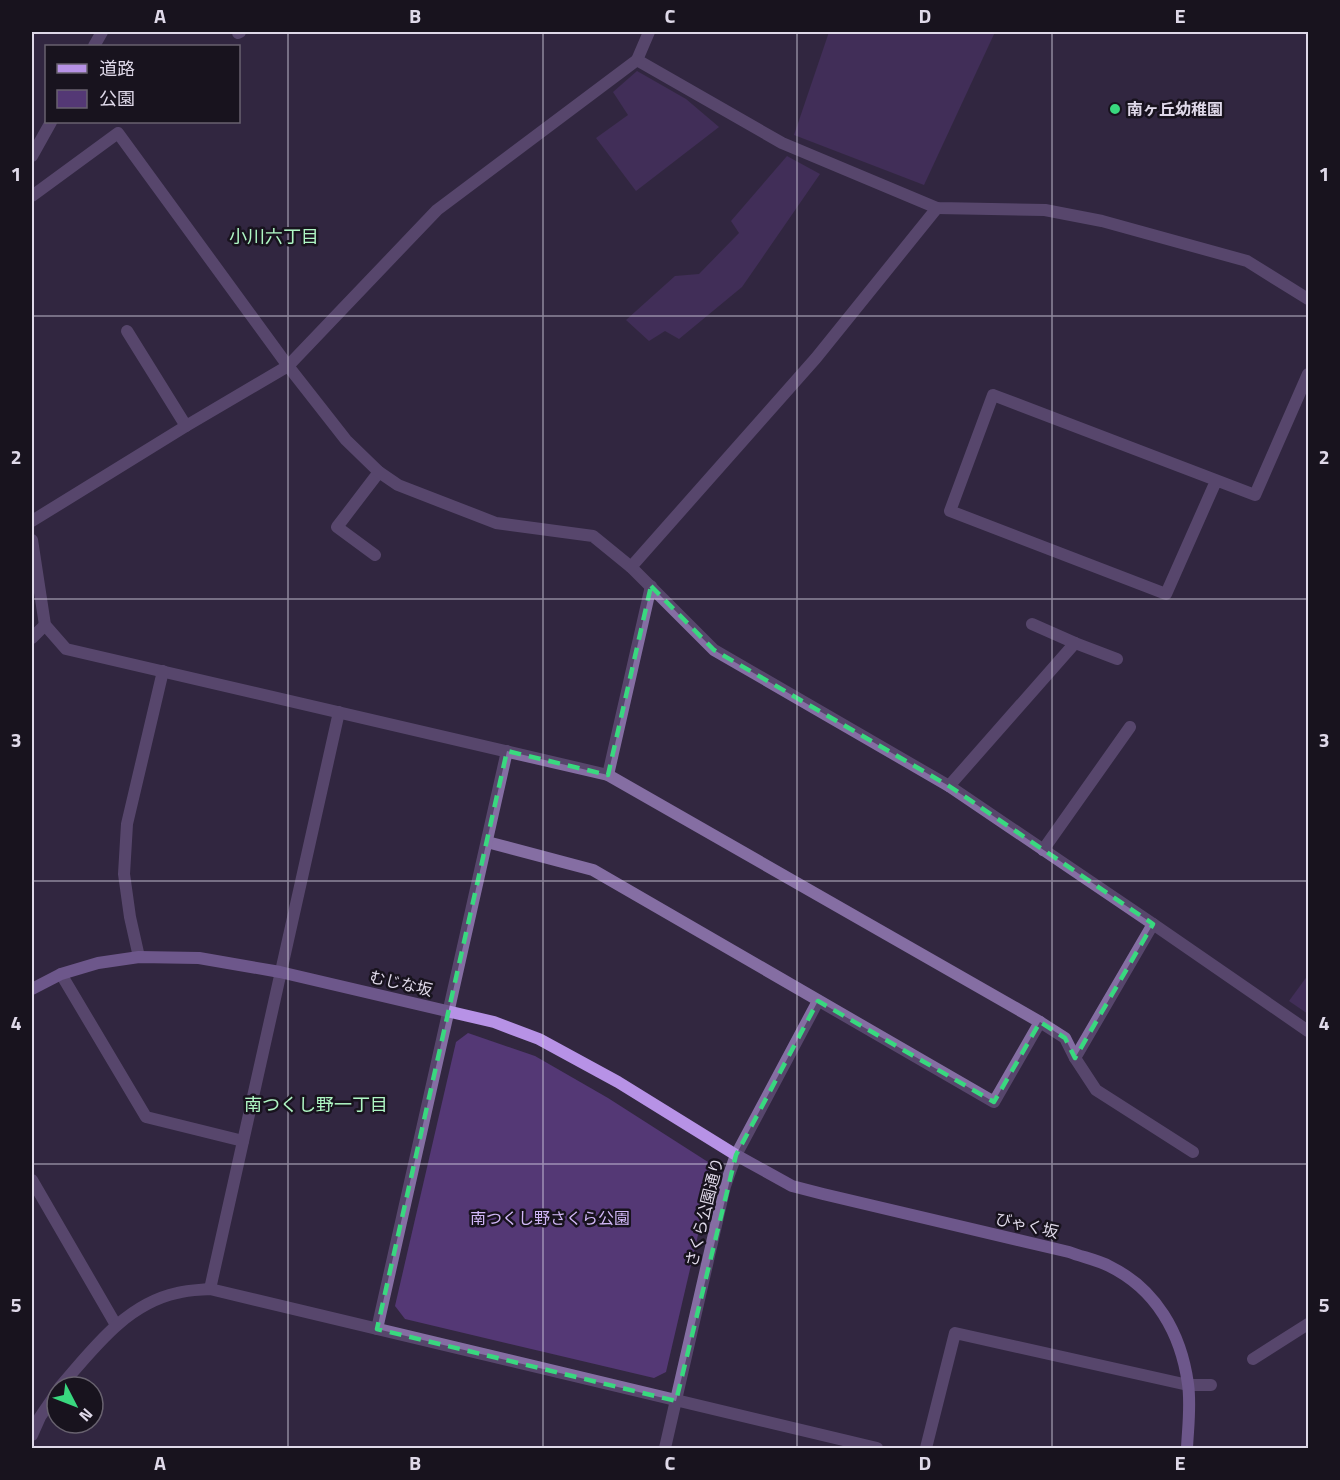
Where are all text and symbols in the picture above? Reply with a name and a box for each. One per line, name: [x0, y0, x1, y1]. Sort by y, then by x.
text: A: [154, 0, 166, 31]
text: B: [409, 0, 421, 31]
text: C: [665, 0, 676, 31]
text: D: [919, 0, 931, 31]
text: E: [1174, 0, 1186, 31]
legend: [45, 45, 240, 123]
text: 道路: [99, 55, 135, 82]
text: 公園: [99, 85, 135, 112]
place label: 南ヶ丘幼稚園: [1127, 97, 1223, 121]
marker: 南ヶ丘幼稚園: [1108, 102, 1122, 116]
text: 1: [10, 158, 22, 189]
text: 1: [1318, 158, 1330, 189]
district label: 小川六丁目: [229, 223, 319, 250]
text: 2: [10, 441, 22, 472]
text: 2: [1318, 441, 1330, 472]
text: 3: [10, 724, 22, 755]
text: 3: [1318, 724, 1330, 755]
street label: むじな坂: [367, 964, 435, 1002]
text: 4: [10, 1007, 22, 1038]
text: 4: [1318, 1007, 1330, 1038]
district label: 南つくし野一丁目: [244, 1091, 388, 1118]
street label: さくら公園通り: [679, 1155, 729, 1269]
park label: 南つくし野さくら公園: [470, 1206, 630, 1230]
street label: びゃく坂: [993, 1206, 1061, 1244]
text: 5: [10, 1289, 22, 1320]
text: 5: [1318, 1289, 1330, 1320]
north arrow: [45, 1375, 105, 1435]
text: N: [74, 1403, 99, 1427]
text: A: [154, 1447, 166, 1478]
text: B: [409, 1447, 421, 1478]
text: C: [665, 1447, 676, 1478]
text: D: [919, 1447, 931, 1478]
text: E: [1174, 1447, 1186, 1478]

